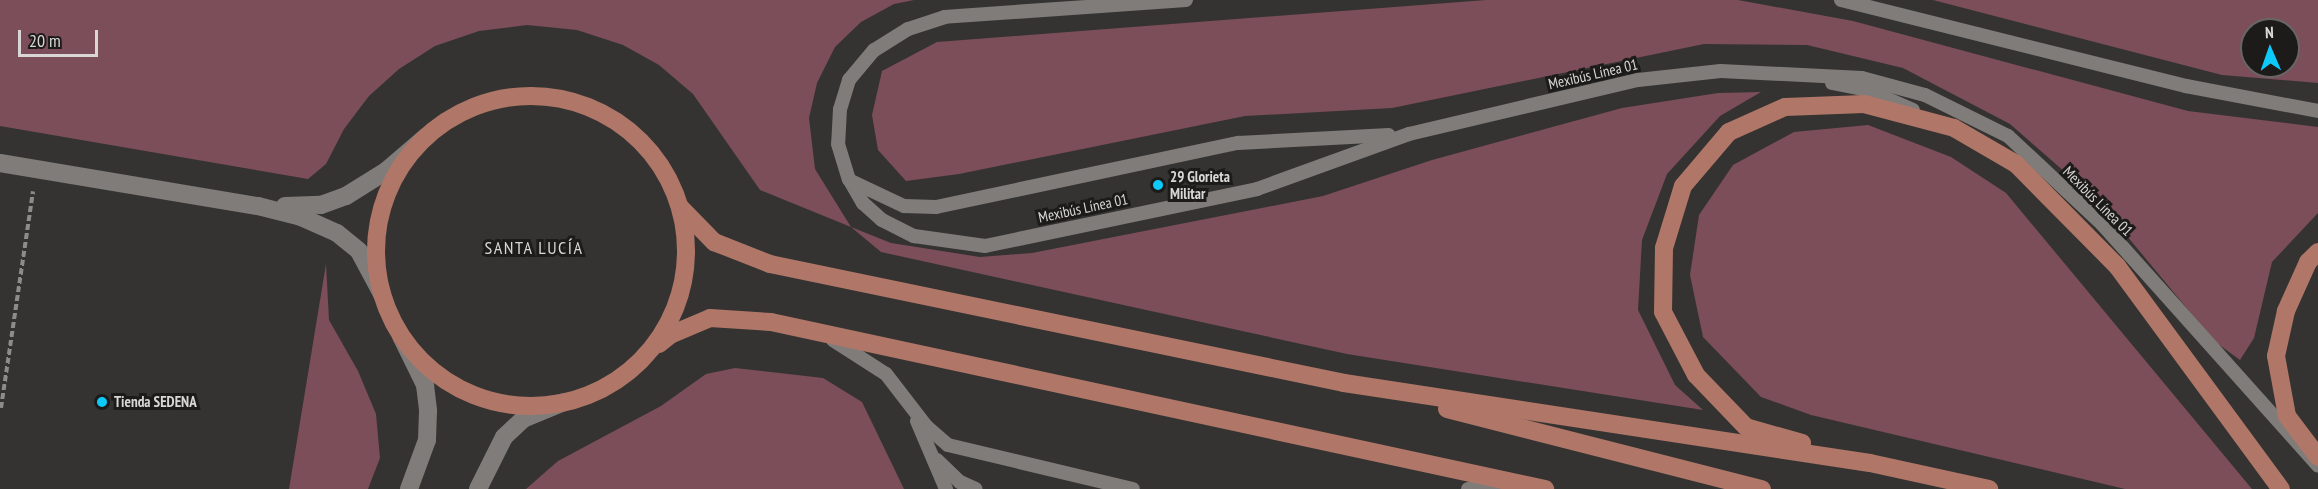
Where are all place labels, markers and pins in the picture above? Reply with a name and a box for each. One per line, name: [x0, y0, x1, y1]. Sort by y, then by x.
place label: 29 Glorieta Militar: [1170, 167, 1230, 202]
marker: 29 Glorieta Militar: [1151, 178, 1165, 192]
place label: Tienda SEDENA: [114, 393, 197, 411]
marker: Tienda SEDENA: [95, 395, 109, 409]

